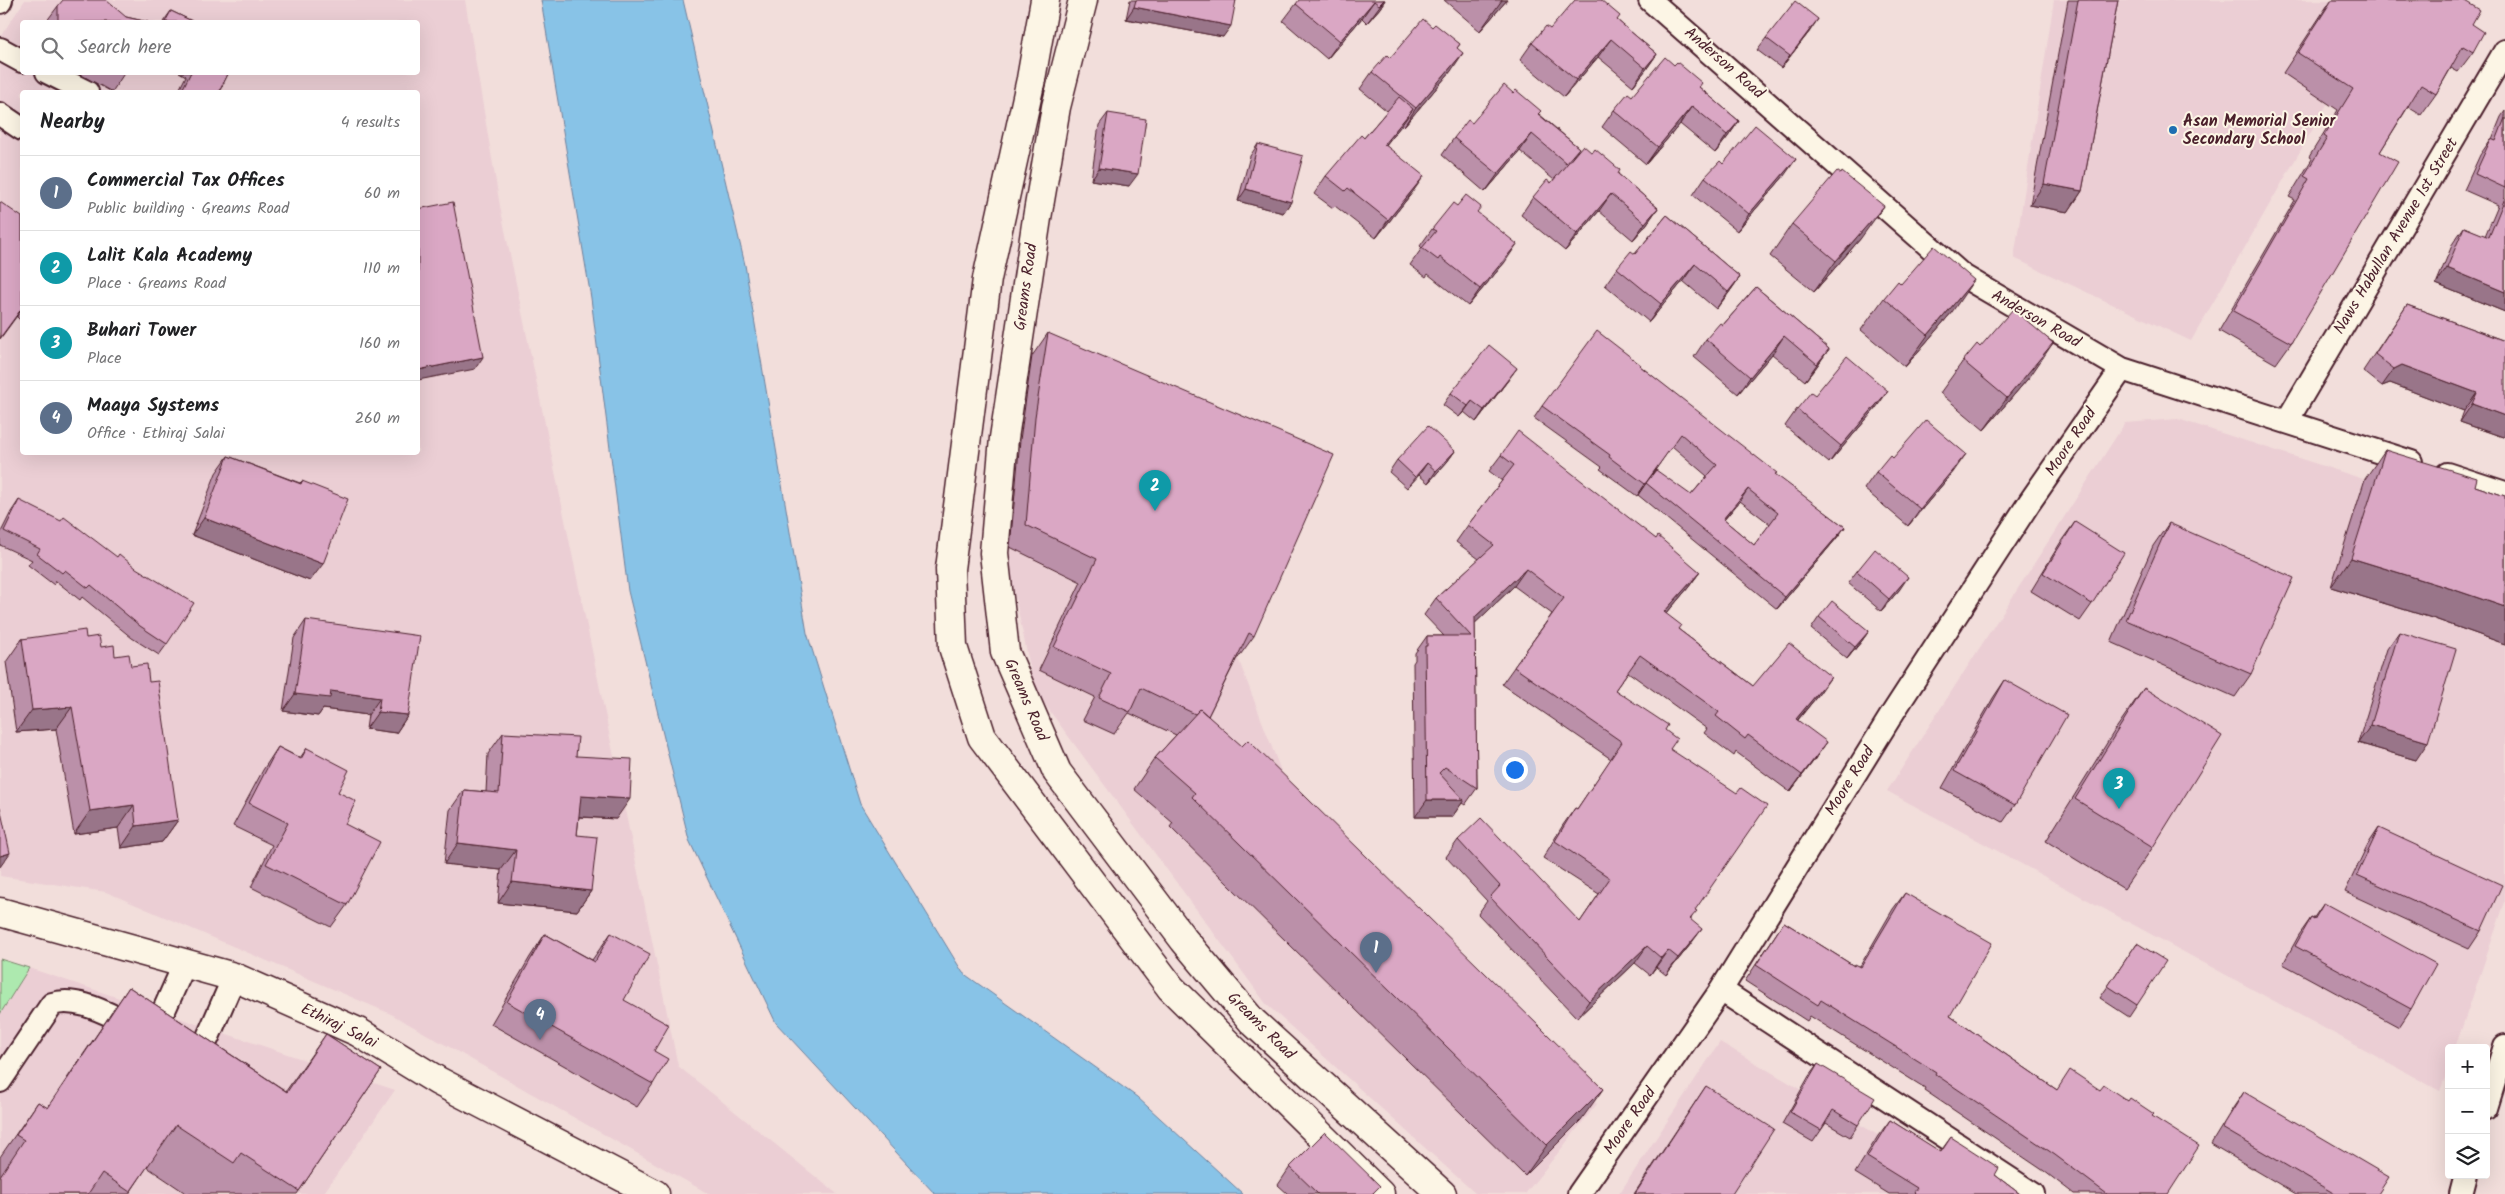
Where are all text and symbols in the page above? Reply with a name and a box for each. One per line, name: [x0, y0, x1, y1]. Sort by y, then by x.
search box: [20, 20, 420, 75]
street label: Anderson Road: [1678, 21, 1771, 106]
text: Search here: [78, 33, 172, 63]
icon: search: [38, 34, 66, 62]
text: Nearby: [40, 106, 105, 139]
place label: Asan Memorial Senior Secondary School: [2183, 109, 2337, 152]
text: 4 results: [341, 110, 400, 135]
marker: Asan Memorial Senior Secondary School: [2167, 124, 2179, 136]
street label: Naws Habullan Avenue 1st Street: [2327, 132, 2465, 339]
text: Commercial Tax Offices: [87, 166, 285, 196]
text: 1: [54, 181, 58, 206]
text: 60 m: [364, 181, 400, 206]
text: Public building · Greams Road: [87, 196, 289, 221]
text: Lalit Kala Academy: [87, 241, 252, 271]
street label: Greams Road: [1008, 241, 1045, 332]
text: 2: [51, 256, 61, 281]
text: 110 m: [363, 256, 400, 281]
text: Place · Greams Road: [87, 271, 226, 296]
street label: Anderson Road: [1987, 283, 2086, 355]
text: Buhari Tower: [87, 316, 196, 346]
text: 3: [52, 331, 60, 356]
text: 160 m: [359, 331, 400, 356]
text: Place: [87, 346, 121, 371]
text: Maaya Systems: [87, 391, 219, 421]
street label: Moore Road: [2039, 402, 2104, 481]
text: 4: [52, 406, 60, 431]
text: 260 m: [355, 406, 400, 431]
text: Office · Ethiraj Salai: [87, 421, 225, 446]
pin: 2: [1139, 470, 1171, 511]
street label: Greams Road: [997, 655, 1055, 746]
street label: Moore Road: [1819, 740, 1882, 821]
your location: [1502, 757, 1528, 783]
pin: 3: [2103, 768, 2135, 809]
pin: 1: [1360, 932, 1392, 973]
street label: Greams Road: [1221, 986, 1302, 1067]
street label: Ethiraj Salai: [296, 997, 383, 1056]
pin: 4: [524, 999, 556, 1040]
map controls: [2445, 1044, 2490, 1179]
button: +: [2445, 1044, 2490, 1089]
street label: Moore Road: [1597, 1081, 1663, 1160]
button: −: [2445, 1089, 2490, 1134]
button: layers: [2445, 1134, 2490, 1179]

